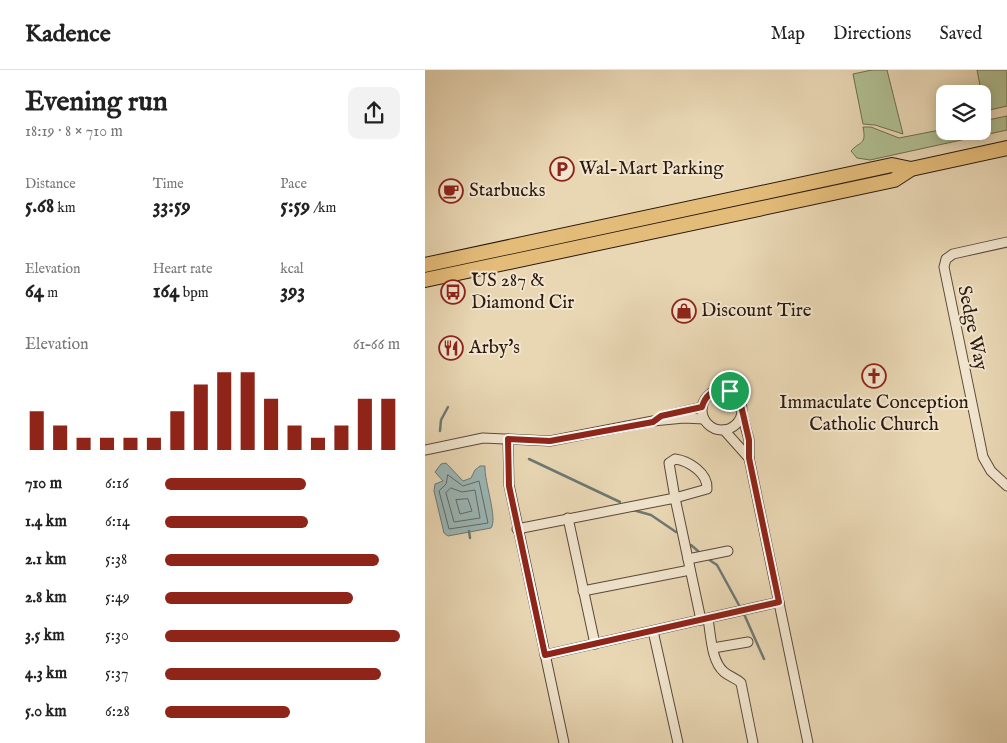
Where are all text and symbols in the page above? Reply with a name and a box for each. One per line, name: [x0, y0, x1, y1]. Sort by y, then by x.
text: Kadence: [25, 19, 111, 50]
text: Map: [771, 23, 805, 46]
text: Directions: [833, 23, 911, 46]
text: Saved: [939, 23, 982, 46]
text: Evening run: [25, 85, 168, 120]
map controls: [936, 85, 991, 140]
button: layers: [936, 85, 991, 140]
button: share: [348, 87, 400, 139]
text: 18:19 · 8 × 710 m: [25, 122, 123, 142]
parking icon: Wal-Mart Parking: [549, 156, 575, 182]
place label: Wal-Mart Parking: [579, 157, 724, 181]
text: Distance: [25, 175, 76, 193]
text: Time: [153, 175, 184, 193]
text: Pace: [280, 175, 307, 193]
cafe icon: Starbucks: [438, 178, 464, 204]
place label: Starbucks: [469, 179, 545, 203]
text: 5.68: [25, 193, 54, 220]
text: 33:59: [153, 193, 191, 220]
text: 5:59: [280, 193, 310, 220]
text: km: [54, 199, 76, 217]
text: /km: [310, 199, 336, 217]
text: Elevation: [25, 260, 81, 278]
text: Heart rate: [153, 260, 212, 278]
text: kcal: [280, 260, 304, 278]
place label: US 287 & Diamond Cir: [471, 269, 574, 315]
text: 64: [25, 278, 44, 305]
text: 164: [153, 278, 180, 305]
text: 393: [280, 278, 305, 305]
bus stop icon: US 287 & Diamond Cir: [440, 279, 466, 305]
street label: Sedge Way: [951, 283, 993, 373]
text: m: [44, 284, 58, 302]
text: bpm: [180, 284, 209, 302]
shop icon: Discount Tire: [671, 298, 697, 324]
place label: Discount Tire: [701, 299, 812, 323]
text: Elevation: [25, 335, 88, 355]
text: 61–66 m: [353, 335, 400, 355]
restaurant icon: Arby's: [438, 335, 464, 361]
place label: Arby's: [468, 336, 520, 360]
church icon: Immaculate Conception Catholic Church: [861, 363, 887, 389]
pin: [709, 370, 751, 412]
icon: arrive: [716, 377, 744, 405]
place label: Immaculate Conception Catholic Church: [779, 391, 969, 437]
text: 710 m: [25, 474, 62, 494]
text: 6:16: [105, 474, 129, 494]
text: 1.4 km: [25, 512, 67, 532]
text: 6:14: [105, 512, 130, 532]
text: 2.1 km: [25, 550, 66, 570]
text: 5:38: [105, 550, 127, 570]
text: 2.8 km: [25, 588, 67, 608]
text: 5:49: [105, 588, 130, 608]
text: 3.5 km: [25, 626, 65, 646]
text: 5:30: [105, 626, 129, 646]
text: 4.3 km: [25, 664, 67, 684]
text: 5:37: [105, 664, 128, 684]
text: 5.0 km: [25, 702, 67, 722]
text: 6:28: [105, 702, 130, 722]

